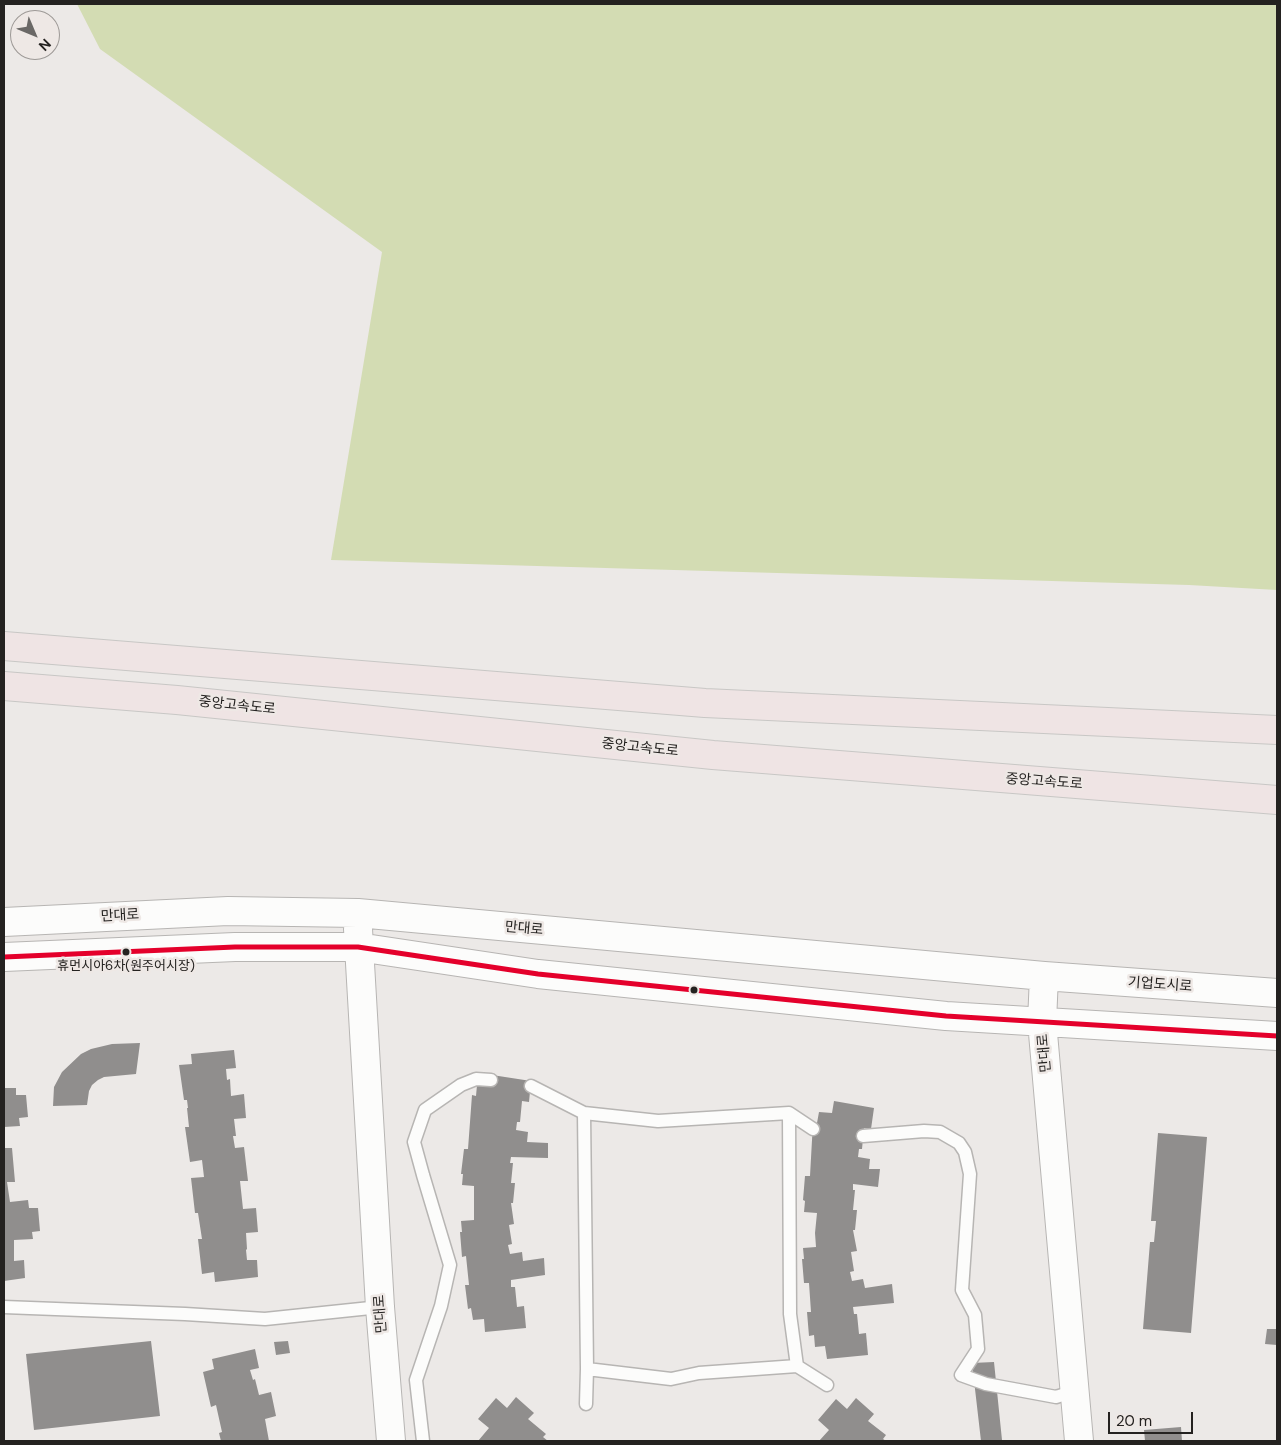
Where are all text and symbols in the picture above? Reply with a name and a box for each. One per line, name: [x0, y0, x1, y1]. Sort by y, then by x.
north arrow: [10, 10, 60, 60]
text: N: [35, 35, 55, 55]
street label: 중앙고속도로: [198, 694, 276, 718]
street label: 중앙고속도로: [601, 736, 679, 760]
street label: 중앙고속도로: [1005, 771, 1083, 793]
street label: 만대로: [100, 907, 140, 925]
street label: 만대로: [504, 919, 544, 939]
marker: 휴먼시아6차(원주어시장): [121, 947, 131, 957]
place label: 휴먼시아6차(원주어시장): [57, 959, 195, 975]
street label: 기업도시로: [1127, 974, 1193, 996]
unlabelled marker: [689, 985, 699, 995]
street label: 만대로: [1035, 1033, 1055, 1073]
street label: 만대로: [371, 1294, 391, 1334]
scale bar: [1111, 1402, 1196, 1434]
text: 20 m: [1116, 1411, 1152, 1431]

